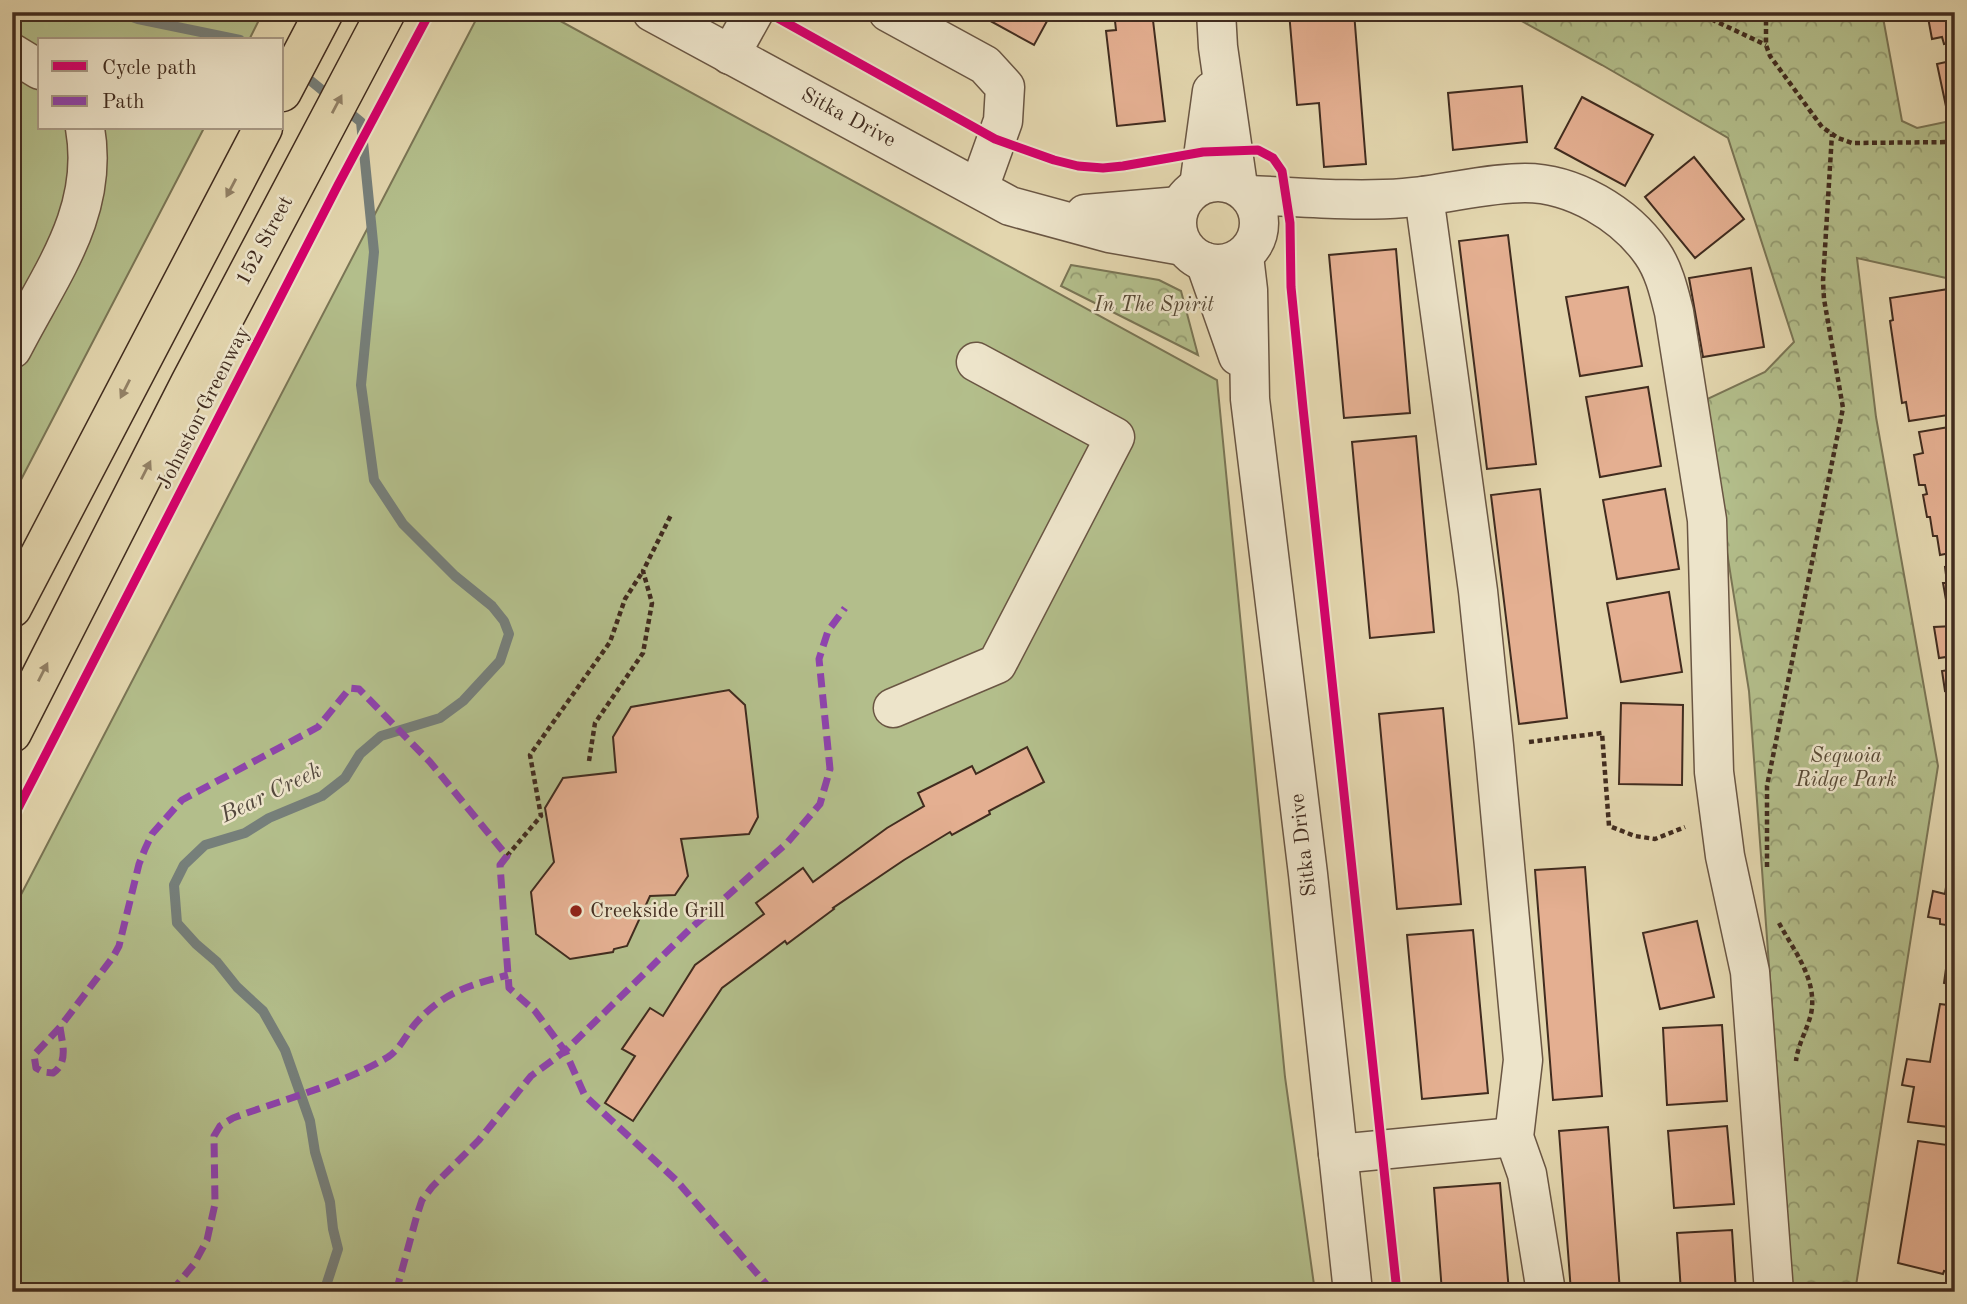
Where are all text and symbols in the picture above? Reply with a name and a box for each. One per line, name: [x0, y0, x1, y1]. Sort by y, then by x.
legend: [38, 38, 284, 130]
text: Cycle path: [102, 58, 197, 79]
street label: Sitka Drive: [797, 84, 899, 152]
text: Path: [102, 92, 145, 113]
one-way arrow: [331, 94, 343, 113]
one-way arrow: [225, 178, 237, 198]
street label: 152 Street: [233, 193, 297, 289]
park label: In The Spirit: [1093, 295, 1214, 316]
street label: Johnston Greenway: [154, 323, 254, 493]
one-way arrow: [119, 379, 130, 399]
one-way arrow: [140, 460, 152, 479]
one-way arrow: [37, 662, 48, 682]
park label: Sequoia Ridge Park: [1794, 746, 1897, 791]
water label: Bear Creek: [216, 759, 325, 828]
street label: Sitka Drive: [1287, 792, 1321, 898]
place label: Creekside Grill: [590, 901, 725, 922]
marker: Creekside Grill: [568, 903, 584, 919]

